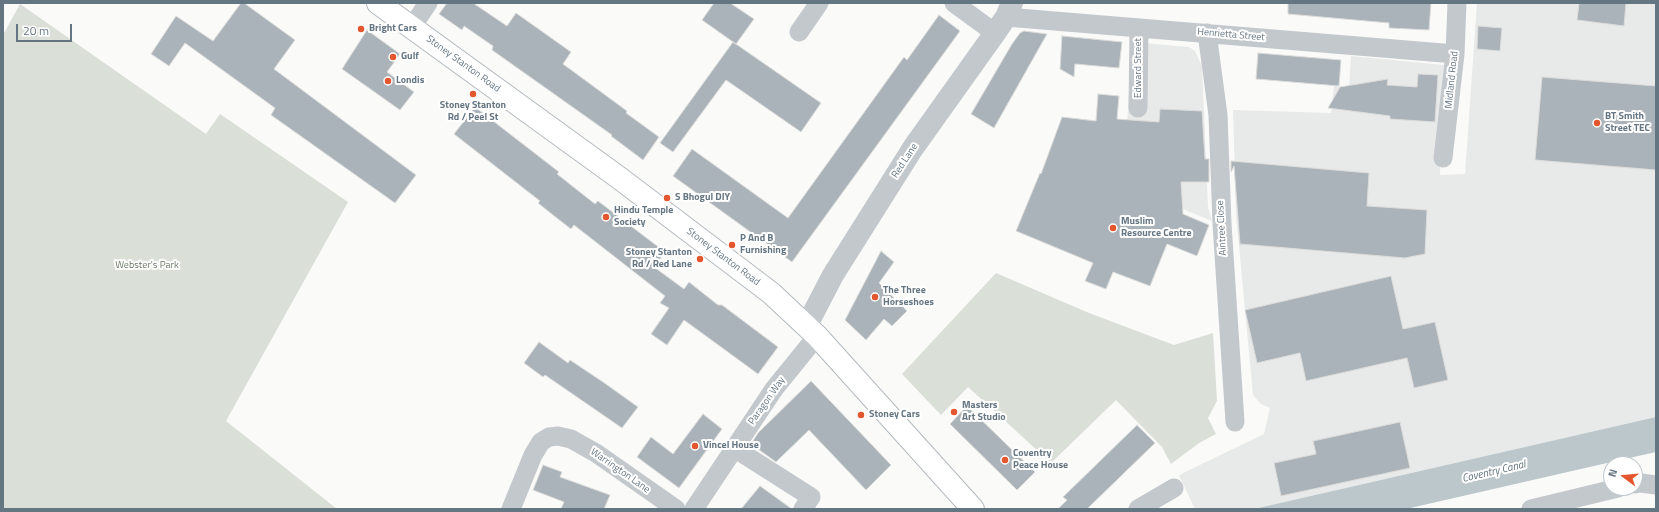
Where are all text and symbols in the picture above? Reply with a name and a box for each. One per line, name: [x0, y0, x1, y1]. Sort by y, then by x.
scale bar: [18, 16, 74, 42]
text: 20 m: [23, 21, 49, 40]
place label: Bright Cars: [369, 23, 417, 35]
marker: Bright Cars: [356, 24, 366, 34]
street label: Henrietta Street: [1197, 26, 1265, 44]
street label: Stoney Stanton Road: [424, 33, 502, 95]
street label: Edward Street: [1133, 38, 1145, 98]
place label: Gulf: [401, 51, 419, 63]
street label: Midland Road: [1443, 51, 1461, 109]
marker: Gulf: [388, 52, 398, 62]
place label: Londis: [396, 75, 424, 87]
marker: Londis: [383, 76, 393, 86]
marker: Stoney Stanton Rd / Peel St: [468, 89, 478, 99]
place label: Stoney Stanton Rd / Peel St: [440, 100, 506, 124]
place label: BT Smith Street TEC: [1605, 111, 1650, 134]
marker: BT Smith Street TEC: [1592, 118, 1602, 128]
street label: Red Lane: [889, 141, 921, 181]
place label: S Bhogul DIY: [675, 192, 730, 204]
marker: S Bhogul DIY: [662, 193, 672, 203]
street label: Aintree Close: [1215, 200, 1229, 256]
place label: Hindu Temple Society: [614, 205, 673, 228]
marker: Hindu Temple Society: [601, 212, 611, 222]
place label: Muslim Resource Centre: [1121, 216, 1192, 240]
marker: Muslim Resource Centre: [1108, 223, 1118, 233]
street label: Stoney Stanton Road: [684, 226, 762, 288]
place label: P And B Furnishing: [740, 233, 786, 256]
marker: P And B Furnishing: [727, 240, 737, 250]
place label: Stoney Stanton Rd / Red Lane: [626, 247, 692, 270]
marker: Stoney Stanton Rd / Red Lane: [695, 254, 705, 264]
park label: Webster's Park: [115, 260, 179, 272]
place label: The Three Horseshoes: [883, 285, 934, 308]
marker: The Three Horseshoes: [870, 292, 880, 302]
street label: Paragon Way: [746, 375, 788, 427]
place label: Masters Art Studio: [962, 400, 1006, 424]
marker: Masters Art Studio: [949, 407, 959, 417]
place label: Stoney Cars: [869, 409, 920, 421]
marker: Stoney Cars: [856, 410, 866, 420]
place label: Vincel House: [703, 440, 759, 452]
marker: Vincel House: [690, 441, 700, 451]
street label: Warrington Lane: [588, 446, 652, 496]
place label: Coventry Peace House: [1013, 448, 1068, 472]
marker: Coventry Peace House: [1000, 455, 1010, 465]
north arrow: [1603, 456, 1643, 496]
water label: Coventry Canal: [1461, 458, 1527, 486]
text: N: [1604, 467, 1621, 479]

